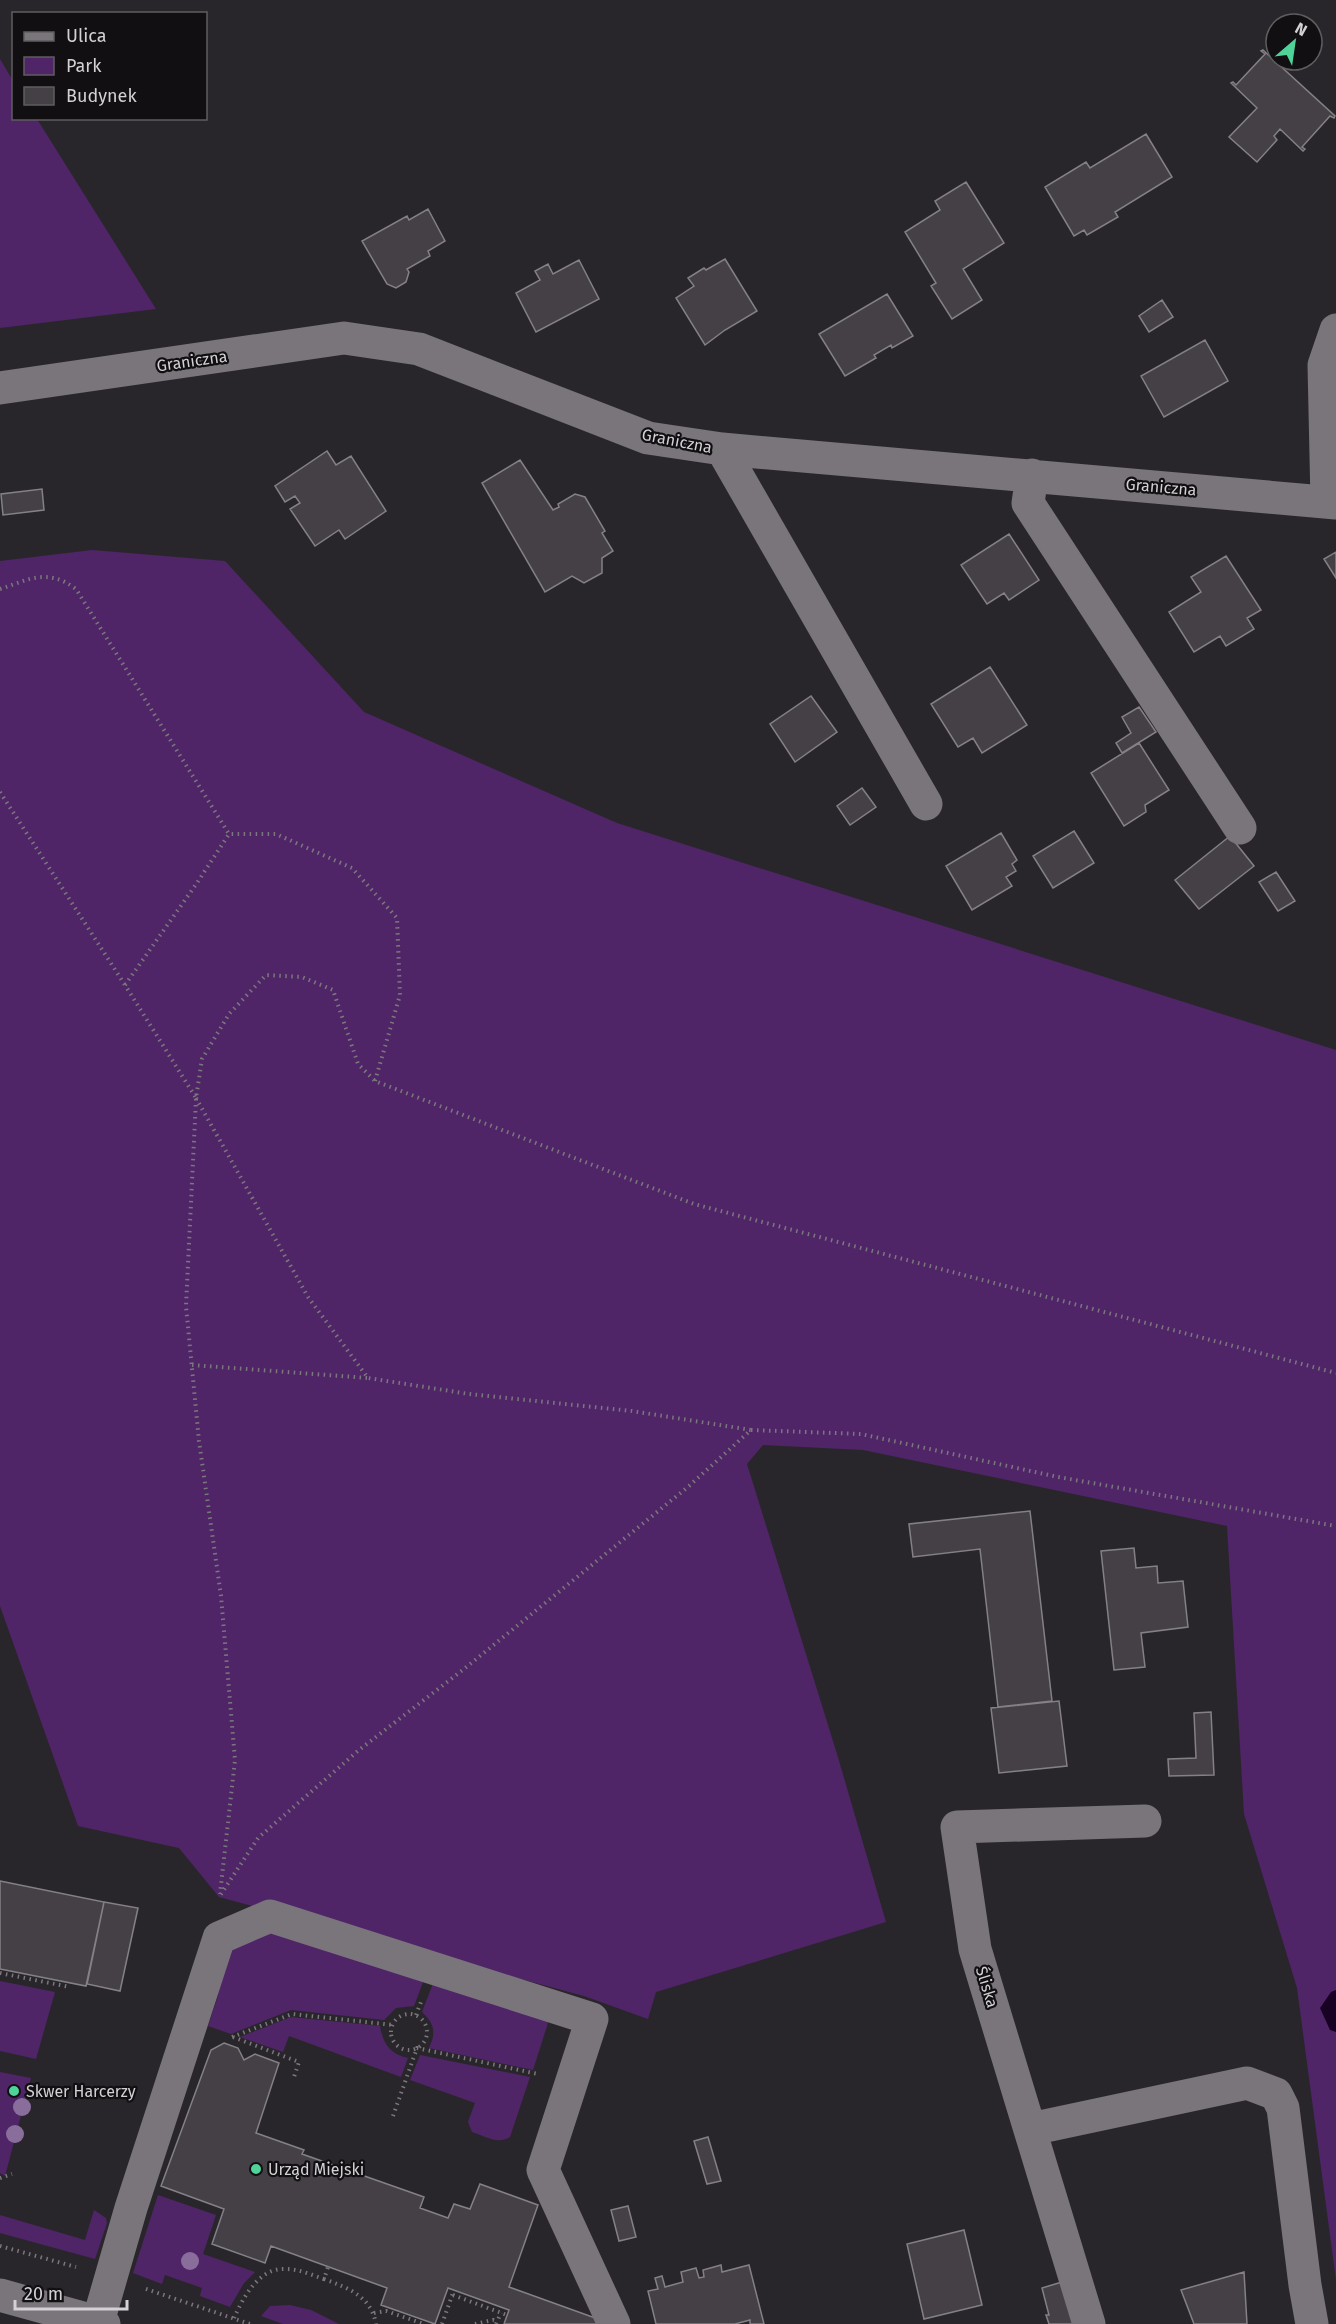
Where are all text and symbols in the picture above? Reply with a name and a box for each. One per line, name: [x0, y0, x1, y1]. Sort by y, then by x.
legend: [12, 12, 207, 120]
north arrow: [1264, 12, 1324, 72]
text: N: [1292, 18, 1310, 40]
text: Ulica: [66, 25, 106, 47]
text: Park: [66, 55, 102, 77]
text: Budynek: [66, 85, 137, 107]
street label: Graniczna: [156, 347, 228, 375]
street label: Graniczna: [640, 425, 714, 457]
street label: Graniczna: [1125, 474, 1197, 500]
street label: Śliska: [972, 1964, 1003, 2010]
place label: Skwer Harcerzy: [26, 2082, 136, 2101]
marker: Skwer Harcerzy: [7, 2084, 21, 2098]
place label: Urząd Miejski: [268, 2160, 364, 2180]
marker: Urząd Miejski: [249, 2162, 263, 2176]
scale bar: [15, 2273, 128, 2311]
text: 20 m: [24, 2283, 63, 2305]

